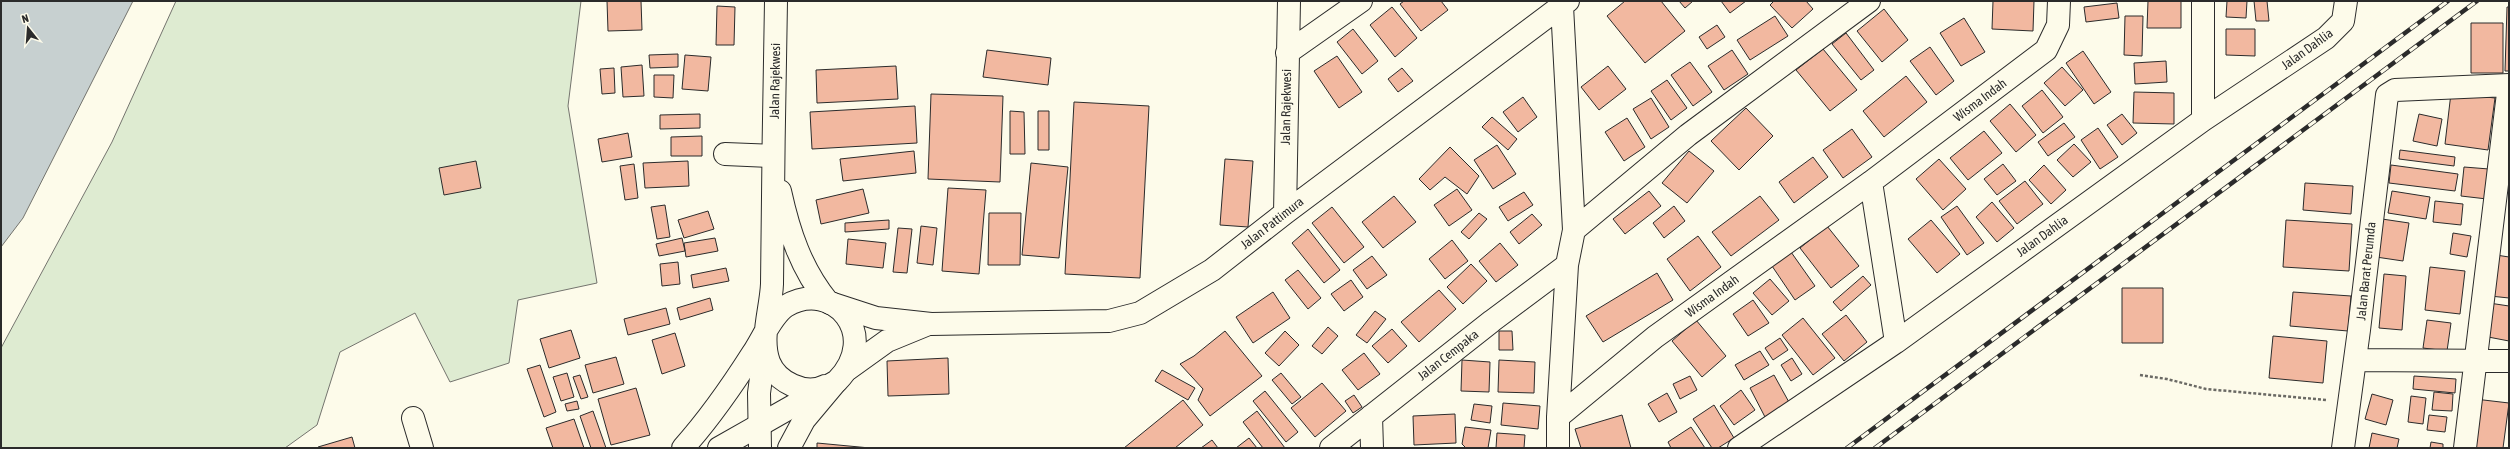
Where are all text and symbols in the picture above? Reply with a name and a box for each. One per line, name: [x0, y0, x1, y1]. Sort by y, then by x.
north arrow: [8, 8, 48, 48]
text: N: [20, 12, 30, 25]
street label: Jalan Dahlia: [2278, 25, 2336, 73]
street label: Jalan Rajekwesi: [767, 43, 783, 119]
street label: Jalan Rajekwesi: [1278, 69, 1294, 145]
street label: Wisma Indah: [1951, 75, 2009, 125]
street label: Jalan Pattimura: [1238, 194, 1306, 252]
street label: Jalan Dahlia: [2013, 212, 2071, 260]
street label: Jalan Barat Perumda: [2353, 221, 2379, 321]
street label: Wisma Indah: [1682, 272, 1742, 320]
street label: Jalan Cempaka: [1415, 327, 1481, 383]

